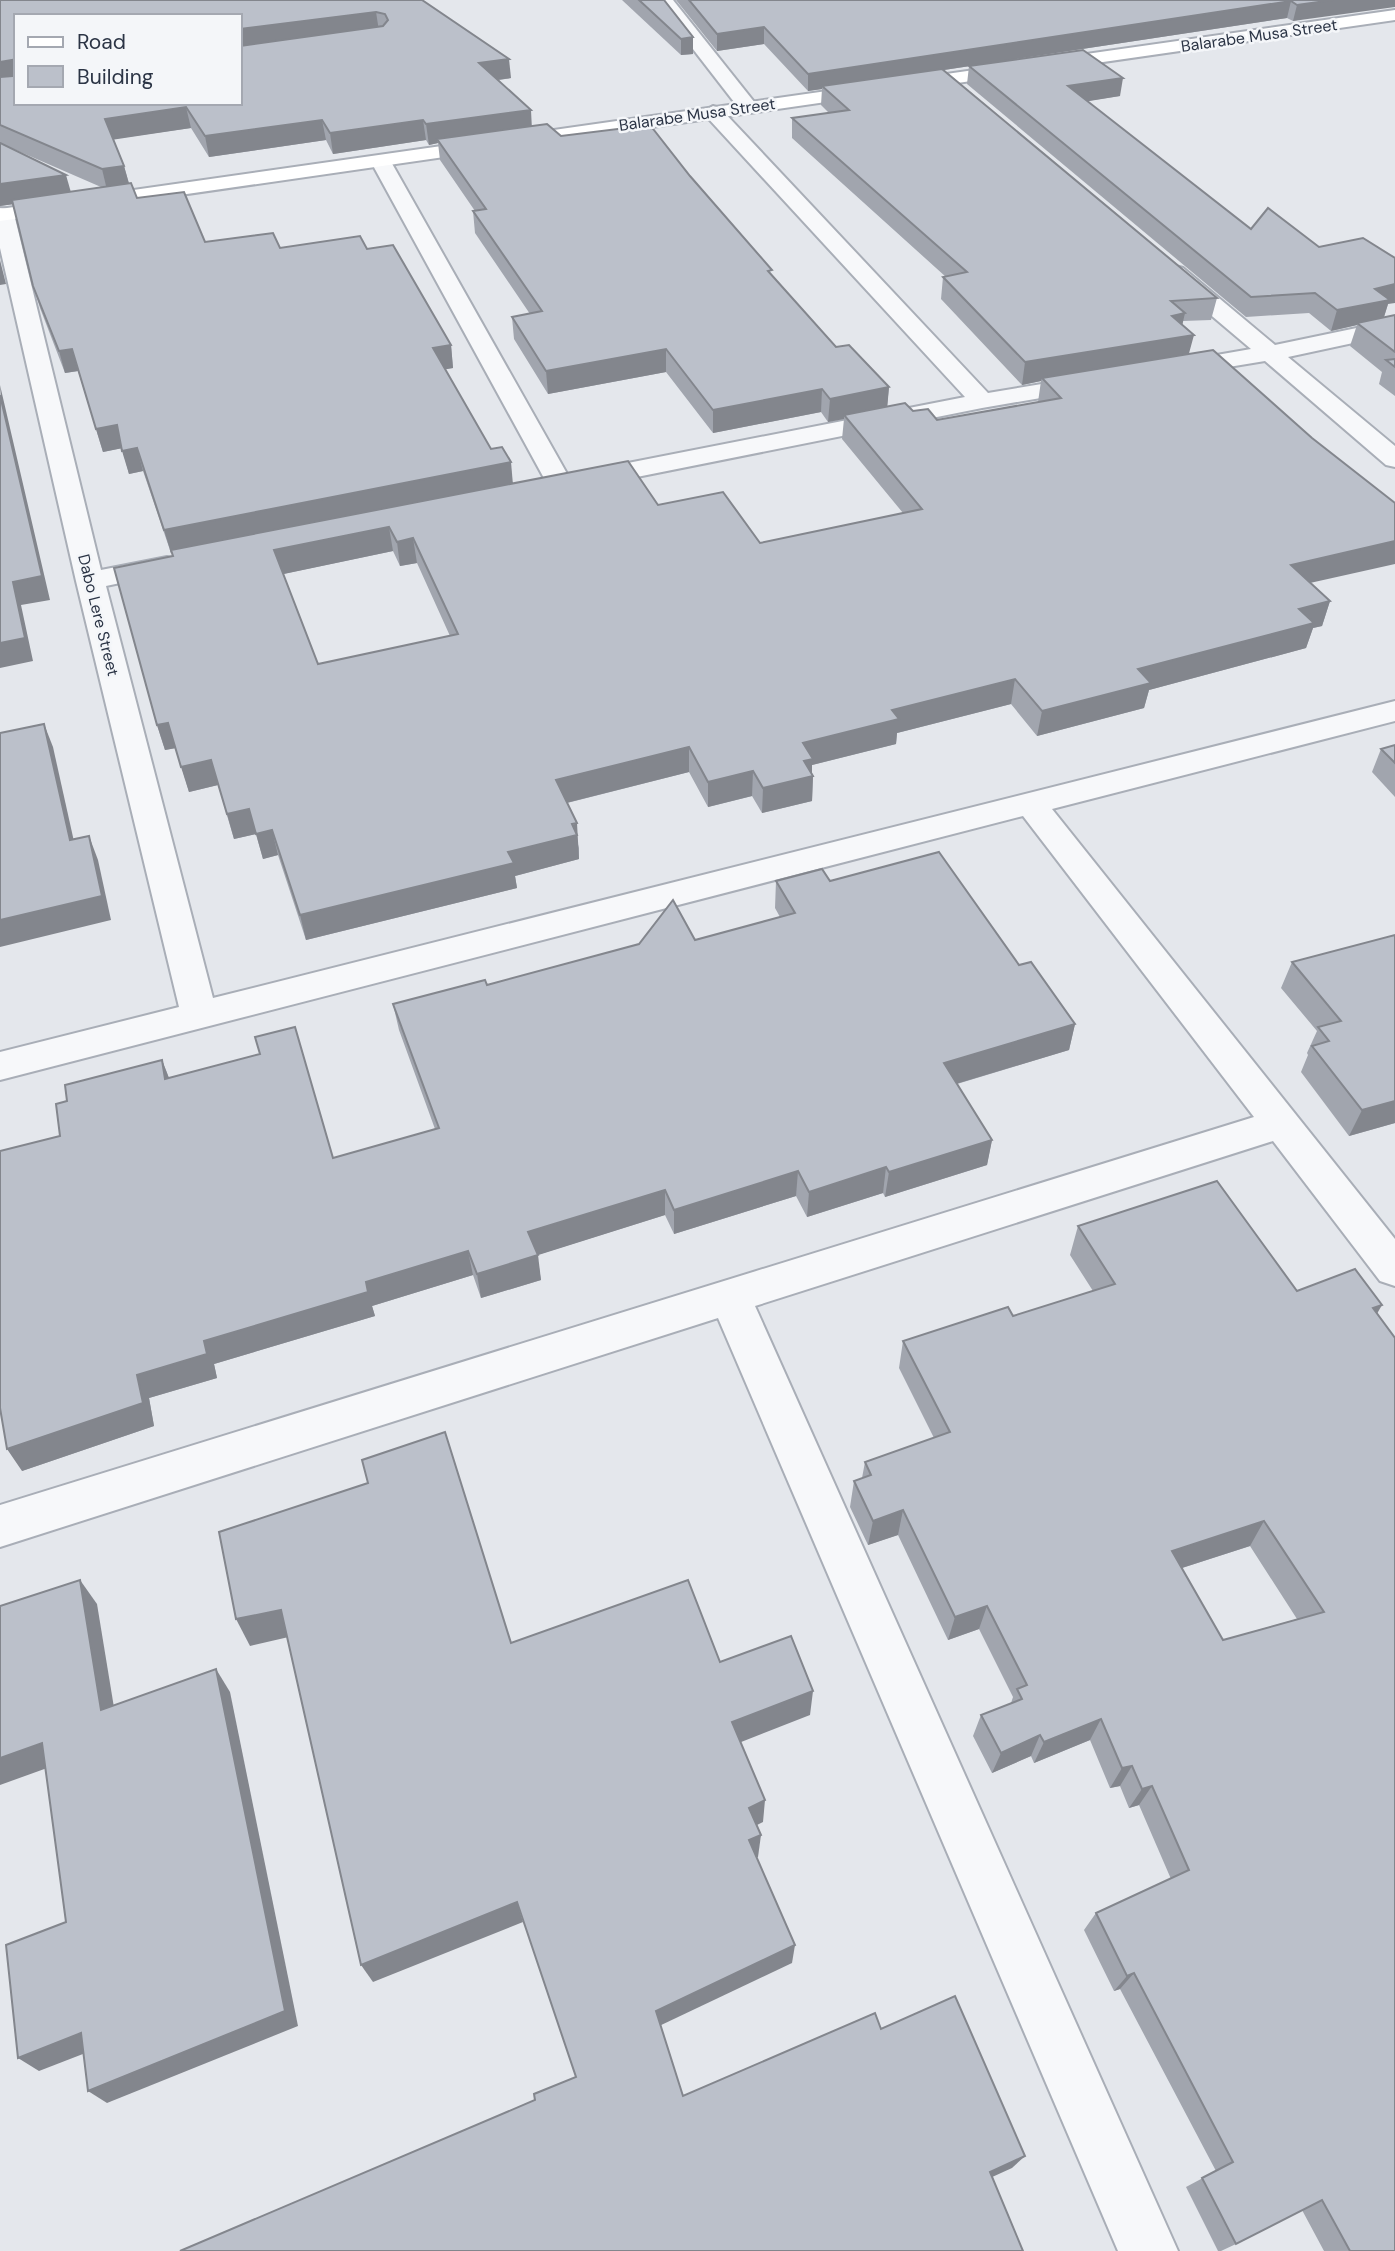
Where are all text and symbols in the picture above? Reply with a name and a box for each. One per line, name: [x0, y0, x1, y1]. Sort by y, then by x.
legend: [14, 14, 242, 105]
street label: Balarabe Musa Street: [1180, 14, 1339, 57]
text: Road: [77, 28, 126, 56]
text: Building: [77, 63, 154, 91]
street label: Balarabe Musa Street: [618, 93, 777, 136]
street label: Dabo Lere Street: [73, 552, 124, 678]

